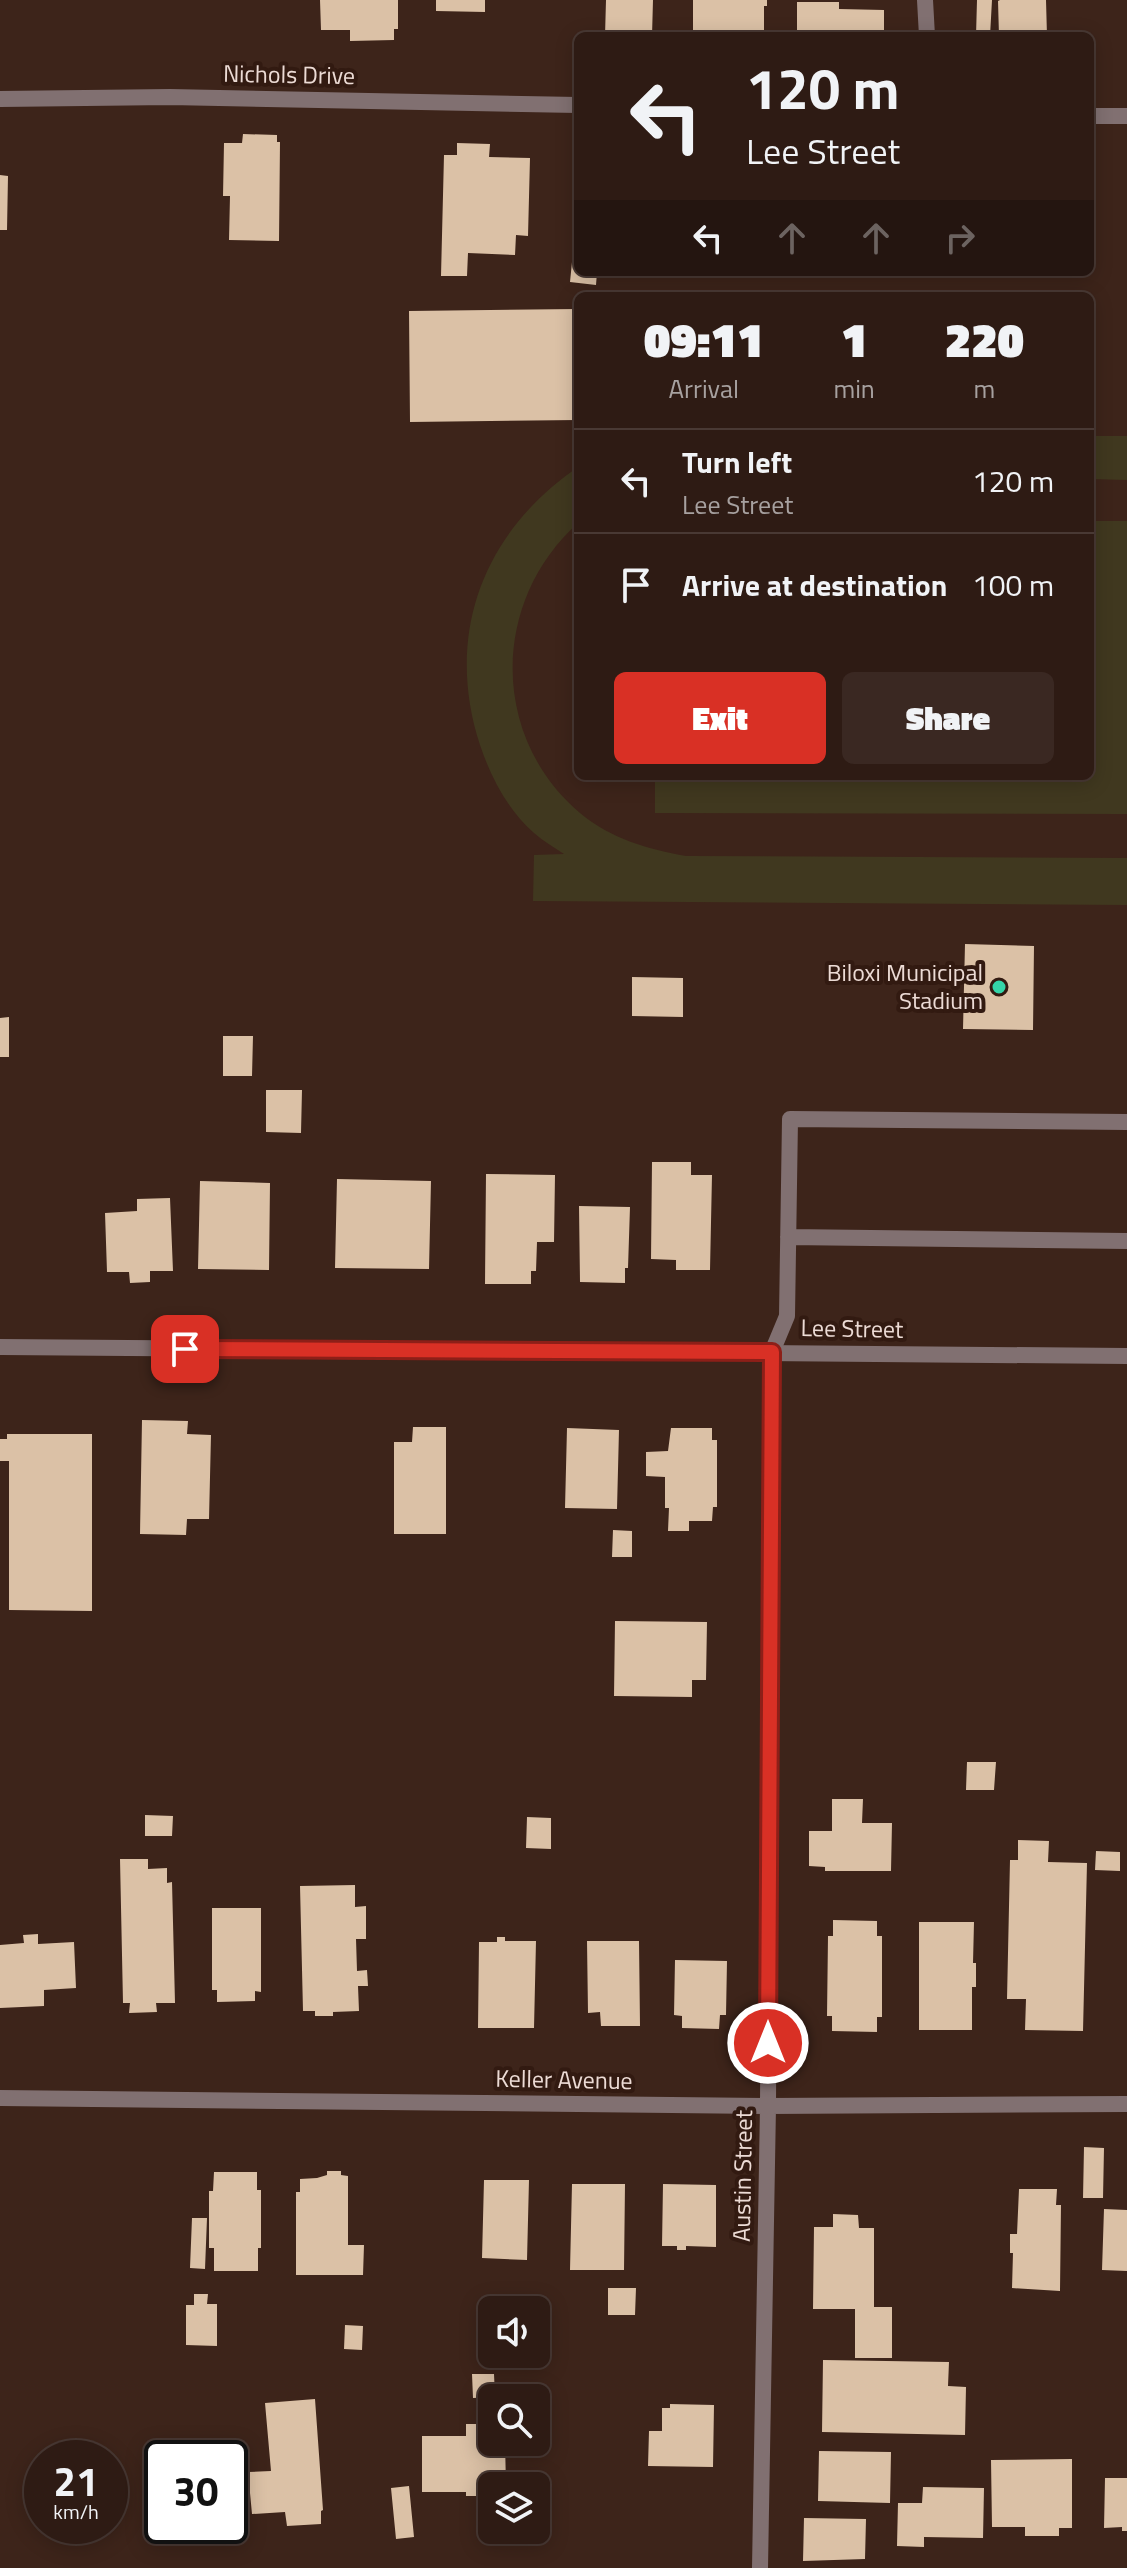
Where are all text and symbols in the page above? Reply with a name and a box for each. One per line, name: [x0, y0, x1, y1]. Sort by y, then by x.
text: 120 m: [746, 46, 899, 131]
street label: Nichols Drive: [223, 55, 355, 93]
icon: left: [614, 64, 718, 168]
text: Lee Street: [746, 123, 900, 178]
icon: left: [686, 216, 730, 260]
icon: ahead: [770, 216, 814, 260]
icon: ahead: [854, 216, 898, 260]
icon: right: [938, 216, 982, 260]
text: 09:11: [644, 303, 763, 376]
text: 1: [841, 303, 867, 376]
text: 220: [945, 303, 1024, 376]
text: Arrival: [668, 369, 739, 408]
text: min: [833, 369, 875, 408]
text: m: [974, 369, 995, 408]
text: Turn left: [682, 439, 792, 485]
text: 120 m: [972, 458, 1054, 504]
icon: left: [614, 459, 658, 503]
text: Lee Street: [682, 485, 793, 524]
text: Arrive at destination: [682, 562, 947, 608]
text: 100 m: [972, 562, 1054, 608]
icon: arrive: [614, 563, 658, 607]
button: Exit: [614, 672, 826, 764]
button: Share: [842, 672, 1054, 764]
place label: Biloxi Municipal Stadium: [827, 954, 983, 1018]
marker: Biloxi Municipal Stadium: [990, 978, 1008, 996]
street label: Lee Street: [800, 1309, 904, 1347]
pin: [151, 1315, 219, 1383]
icon: arrive: [163, 1327, 207, 1371]
position arrow: [726, 2001, 810, 2085]
street label: Keller Avenue: [495, 2060, 633, 2098]
street label: Austin Street: [723, 2109, 761, 2242]
map controls: [478, 2296, 550, 2544]
button: sound: [478, 2296, 550, 2368]
button: search: [478, 2384, 550, 2456]
speed limit sign: 30: [144, 2440, 248, 2544]
text: 21: [54, 2451, 98, 2512]
button: layers: [478, 2472, 550, 2544]
text: km/h: [53, 2496, 99, 2527]

